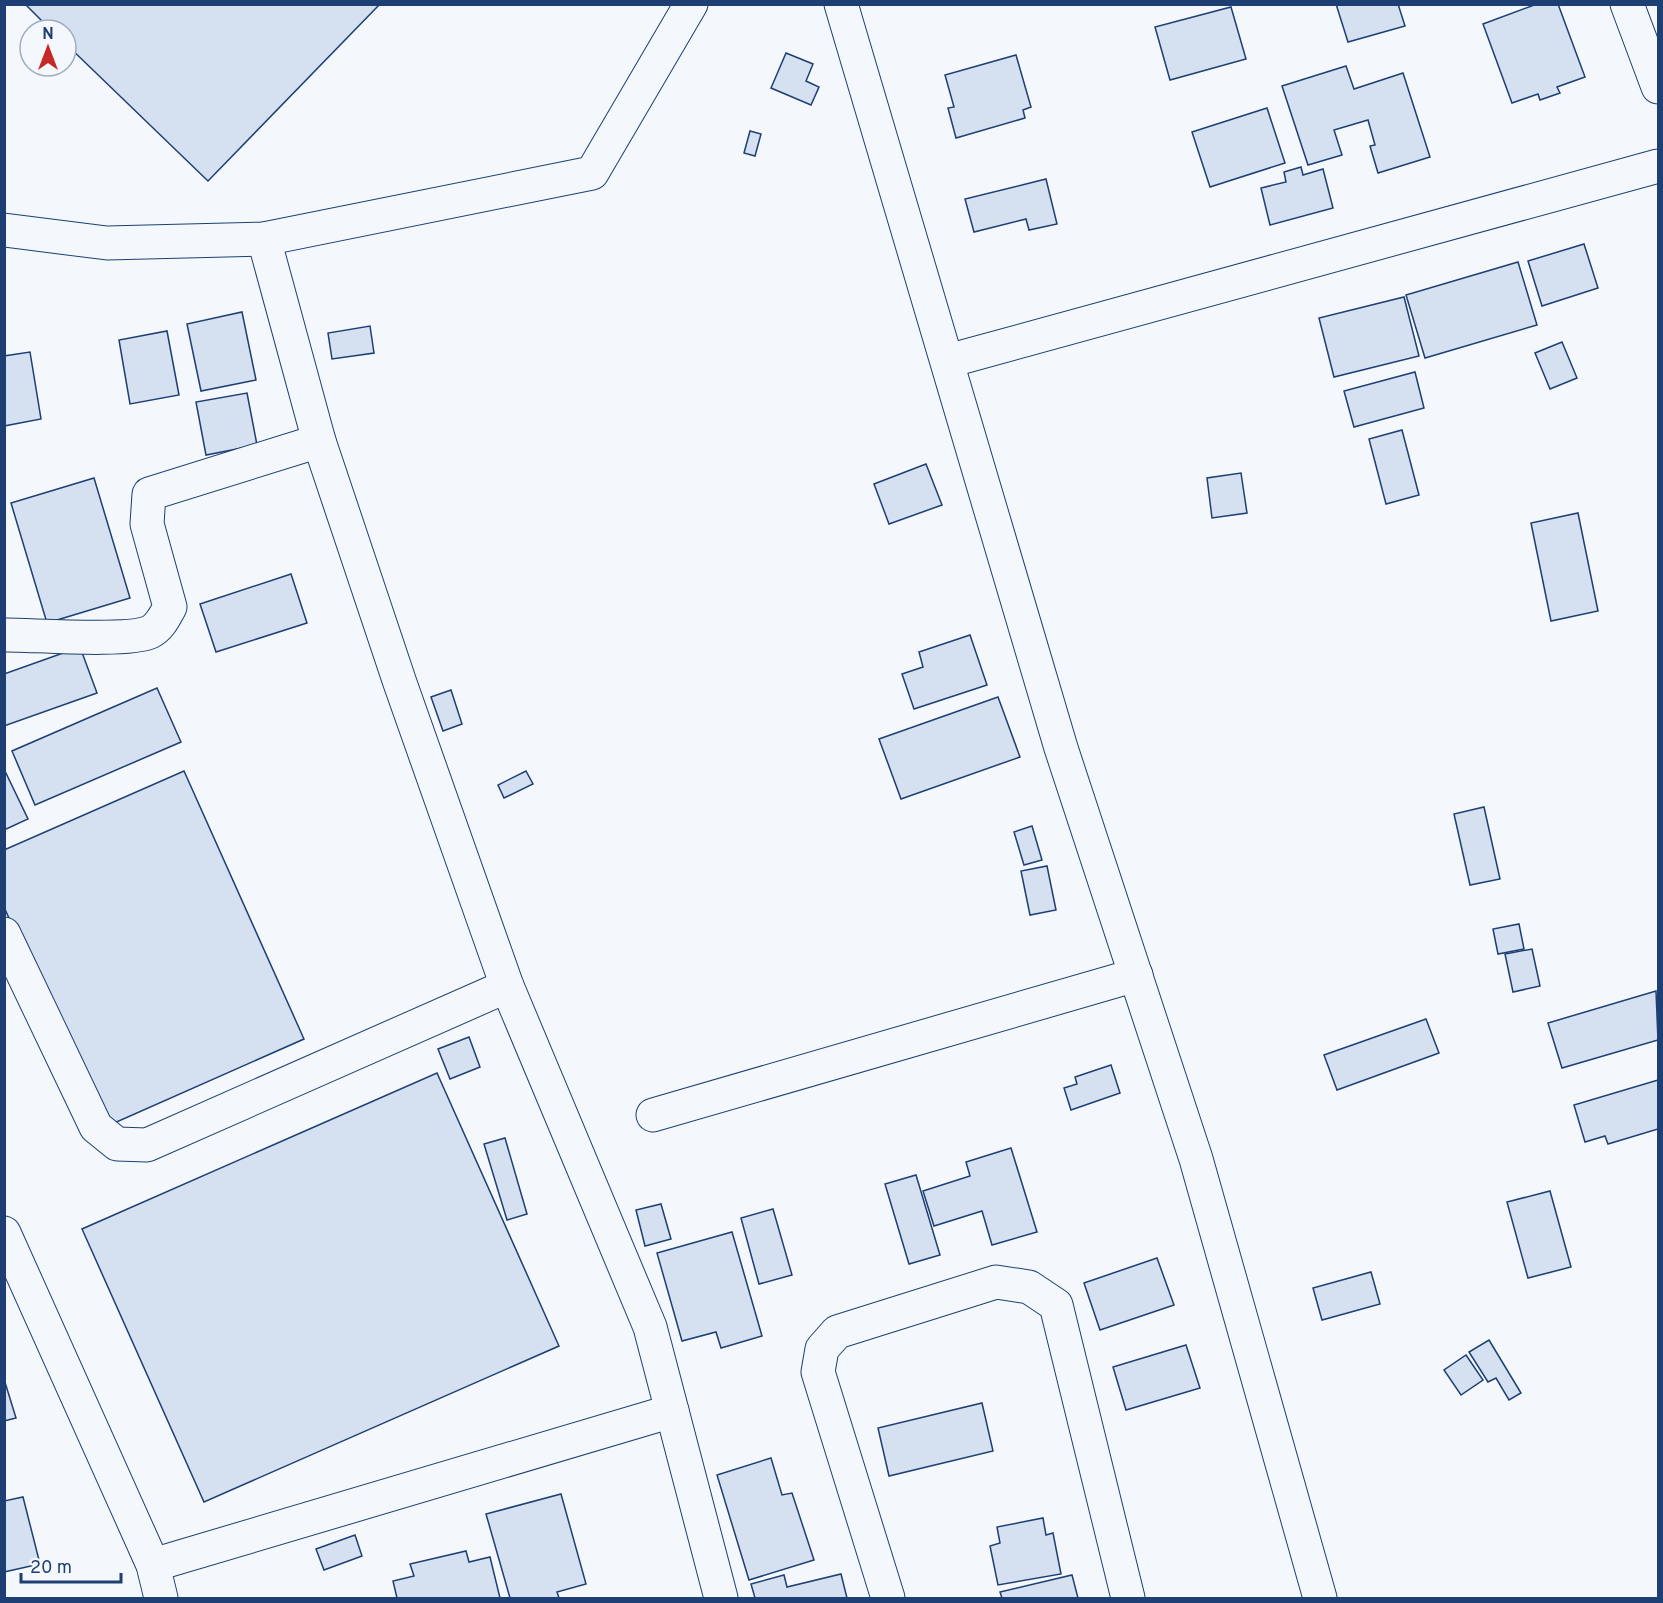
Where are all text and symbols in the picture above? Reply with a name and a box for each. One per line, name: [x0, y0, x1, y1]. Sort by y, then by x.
north arrow: [18, 18, 78, 78]
text: N: [42, 25, 54, 45]
scale bar: [21, 1546, 122, 1584]
text: 20 m: [30, 1557, 72, 1580]

